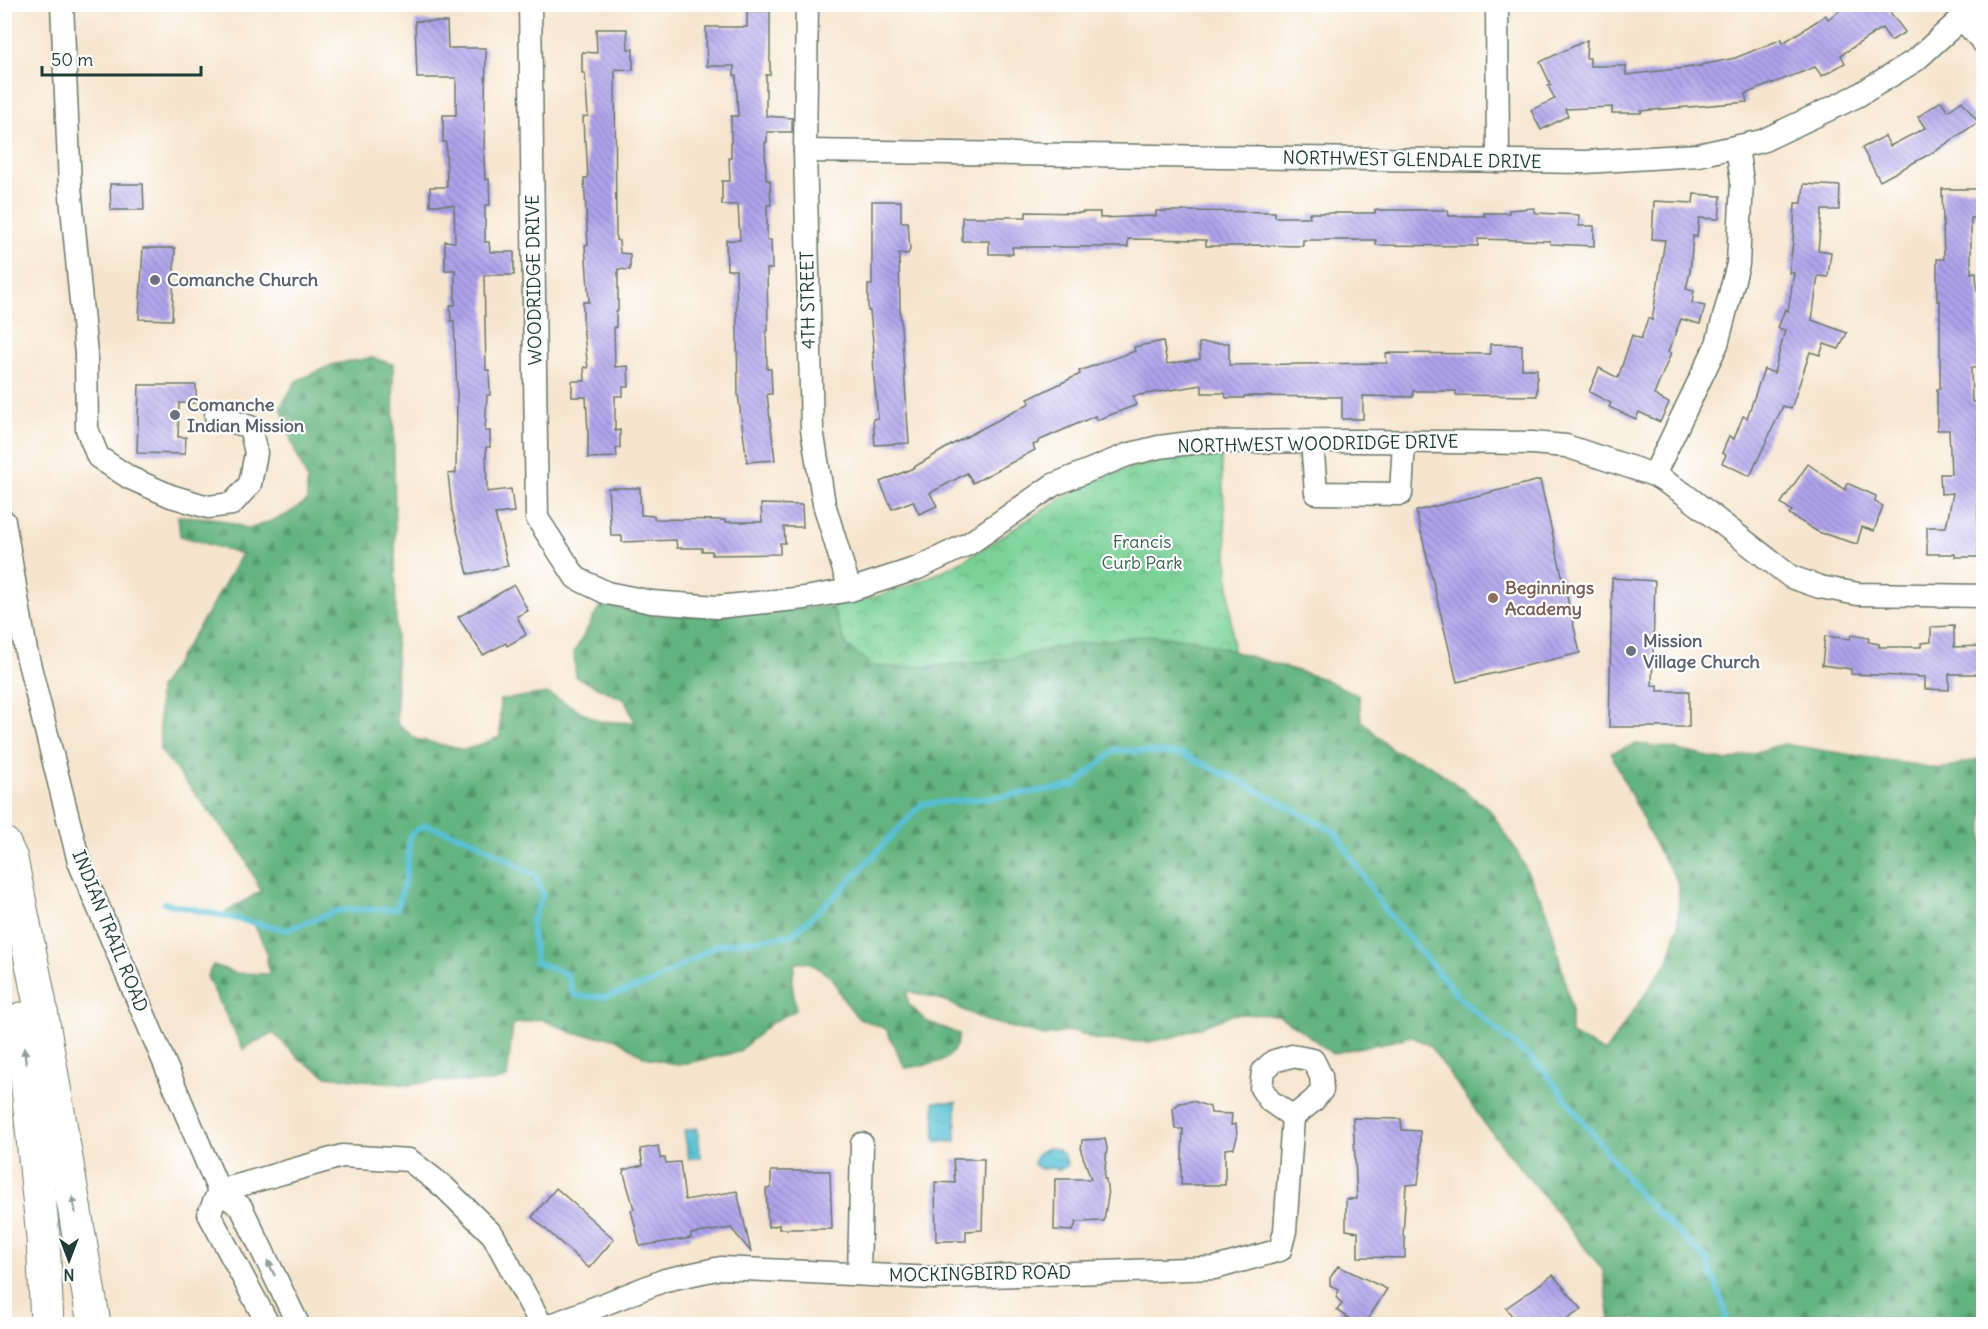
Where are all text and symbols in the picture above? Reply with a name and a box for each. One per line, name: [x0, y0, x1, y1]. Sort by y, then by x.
scale bar: [42, 39, 201, 77]
text: 50 m: [51, 48, 93, 71]
street label: NORTHWEST GLENDALE DRIVE: [1282, 146, 1542, 173]
street label: WOODRIDGE DRIVE: [521, 194, 546, 366]
street label: 4TH STREET: [795, 251, 820, 349]
place label: Comanche Church: [167, 268, 319, 291]
marker: Comanche Church: [148, 273, 162, 287]
place label: Comanche Indian Mission: [187, 393, 305, 437]
marker: Comanche Indian Mission: [168, 408, 182, 422]
street label: NORTHWEST WOODRIDGE DRIVE: [1177, 430, 1459, 457]
park label: Francis Curb Park: [1102, 530, 1182, 574]
place label: Beginnings Academy: [1505, 576, 1594, 620]
marker: Beginnings Academy: [1486, 591, 1500, 605]
place label: Mission Village Church: [1643, 629, 1761, 673]
marker: Mission Village Church: [1624, 644, 1638, 658]
street label: INDIAN TRAIL ROAD: [67, 846, 153, 1015]
one-way arrow: [20, 1047, 30, 1066]
one-way arrow: [69, 1195, 78, 1214]
north arrow: [39, 1230, 99, 1290]
one-way arrow: [266, 1259, 275, 1276]
street label: MOCKINGBIRD ROAD: [889, 1260, 1071, 1287]
text: N: [63, 1265, 75, 1285]

